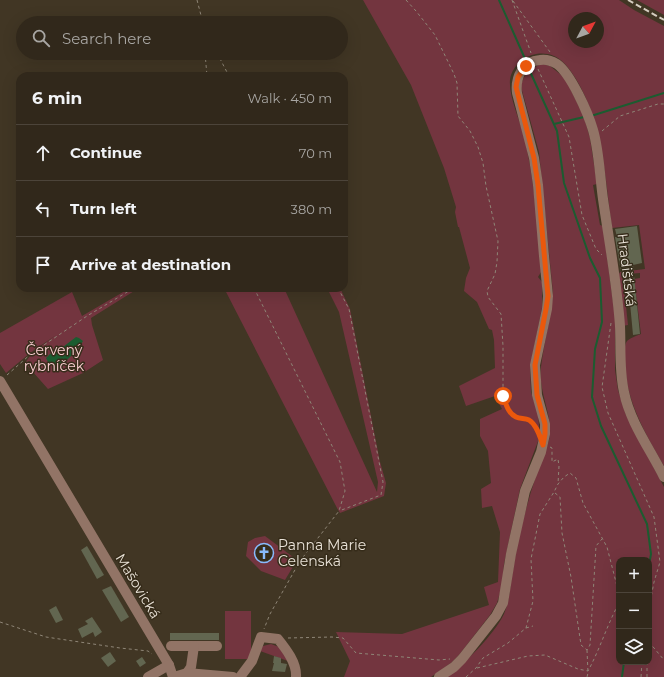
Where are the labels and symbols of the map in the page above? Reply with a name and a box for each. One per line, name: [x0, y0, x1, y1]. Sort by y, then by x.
north arrow: [568, 12, 604, 48]
route end: [517, 57, 535, 75]
street label: Hradišťská: [614, 232, 640, 308]
park label: Červený rybníček: [24, 341, 85, 375]
route start: [494, 387, 512, 405]
place label: Panna Marie Celenská: [278, 536, 366, 570]
church icon: Panna Marie Celenská: [253, 542, 275, 564]
street label: Mašovická: [112, 550, 164, 622]

